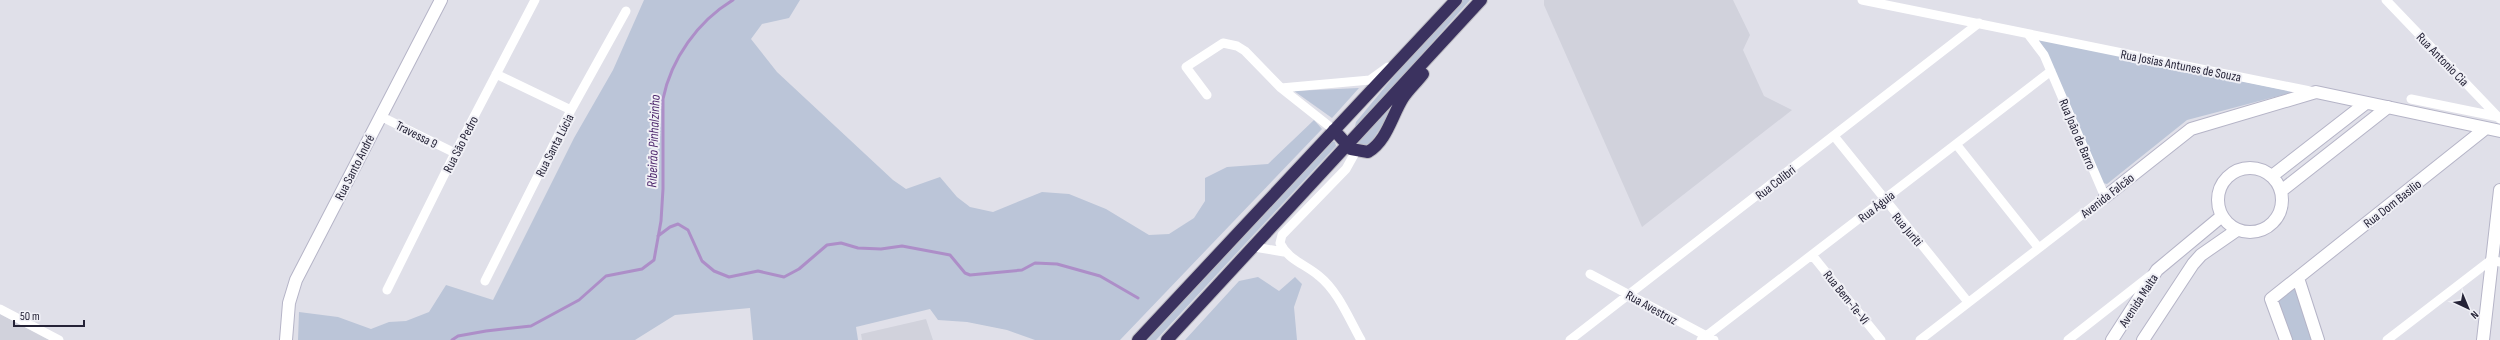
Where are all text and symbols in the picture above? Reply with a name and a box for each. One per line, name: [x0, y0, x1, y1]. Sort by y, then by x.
street label: Rua Antonio Cia: [2413, 30, 2472, 90]
street label: Rua Josias Antunes de Souza: [2119, 46, 2242, 86]
water label: Ribeirão Pinhalzinho: [643, 94, 664, 188]
street label: Rua João de Barro: [2055, 97, 2099, 172]
street label: Rua Santa Lúcia: [532, 111, 578, 180]
street label: Rua São Pedro: [440, 113, 482, 176]
street label: Travessa 9: [393, 118, 440, 152]
street label: Rua Santo André: [332, 132, 378, 203]
street label: Rua Colibri: [1752, 162, 1799, 203]
street label: Avenida Falcão: [2077, 170, 2138, 222]
street label: Rua Dom Basilio: [2360, 176, 2425, 231]
street label: Rua Águia: [1855, 187, 1898, 226]
street label: Rua Juriti: [1889, 210, 1926, 250]
street label: Rua Bem-Te-Vi: [1820, 268, 1873, 328]
street label: Avenida Malta: [2115, 271, 2162, 331]
street label: Rua Avestruz: [1623, 287, 1680, 329]
north arrow: [2448, 288, 2488, 328]
scale bar: [14, 302, 84, 328]
text: N: [2468, 308, 2481, 322]
text: 50 m: [20, 309, 40, 324]

